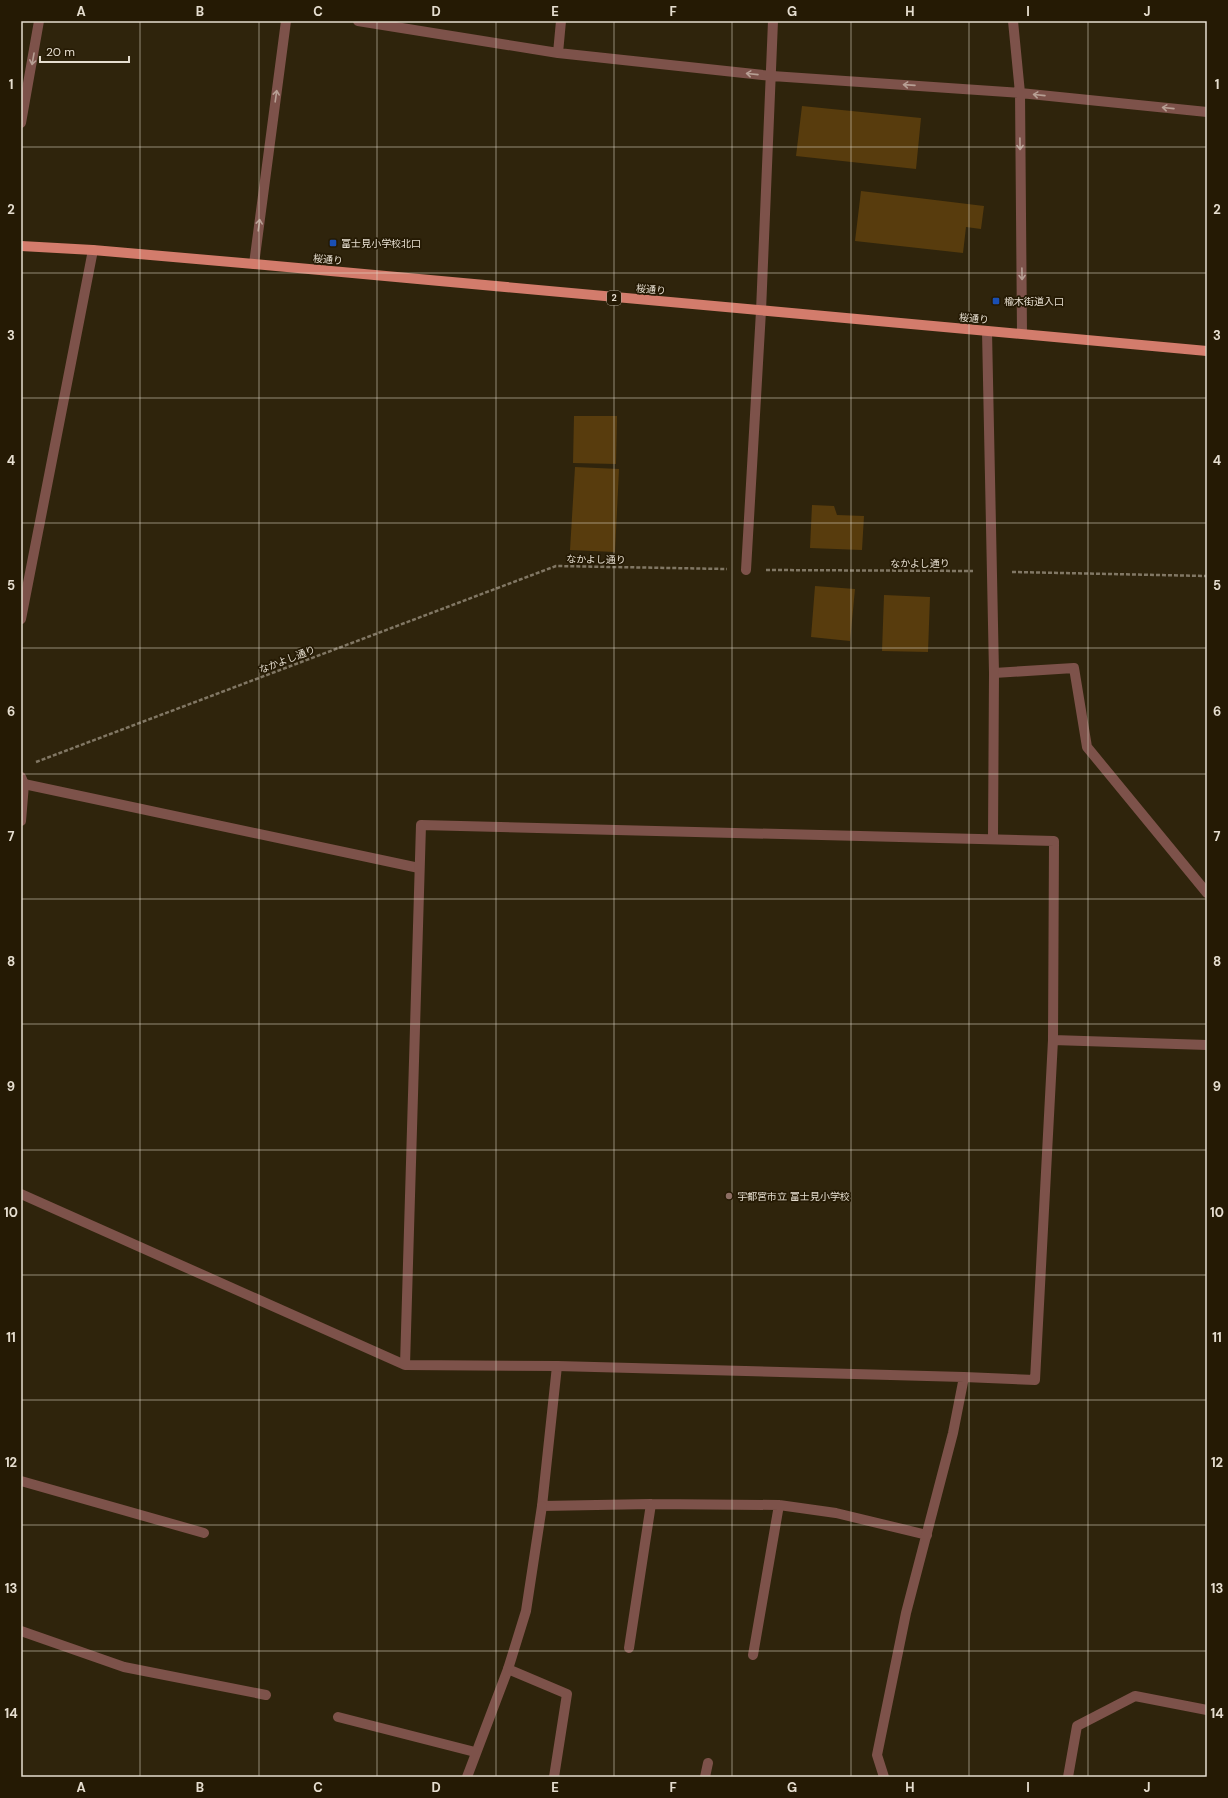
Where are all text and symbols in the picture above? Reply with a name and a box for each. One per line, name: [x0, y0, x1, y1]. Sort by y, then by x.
text: A: [76, 3, 86, 20]
text: B: [196, 3, 204, 20]
text: C: [313, 3, 323, 20]
text: D: [431, 3, 441, 20]
text: E: [551, 3, 559, 20]
text: F: [669, 3, 677, 20]
text: G: [787, 3, 797, 20]
text: H: [905, 3, 915, 20]
text: I: [1026, 3, 1030, 20]
text: J: [1143, 3, 1151, 20]
scale bar: [40, 38, 129, 64]
text: 20 m: [46, 44, 75, 60]
one-way arrow: [28, 52, 36, 65]
one-way arrow: [746, 70, 759, 77]
text: 1: [9, 76, 13, 93]
text: 1: [1215, 76, 1219, 93]
one-way arrow: [903, 82, 916, 89]
one-way arrow: [272, 90, 280, 103]
one-way arrow: [1033, 91, 1046, 99]
one-way arrow: [1162, 105, 1175, 112]
one-way arrow: [1016, 137, 1024, 150]
text: 2: [7, 201, 15, 218]
text: 2: [1213, 201, 1221, 218]
one-way arrow: [255, 219, 263, 232]
place label: 富士見小学校北口: [341, 237, 421, 250]
marker: 富士見小学校北口: [328, 238, 338, 248]
street label: 桜通り: [312, 252, 343, 267]
one-way arrow: [1018, 267, 1026, 280]
street label: 桜通り: [635, 282, 666, 297]
road number: 2: [607, 291, 621, 305]
place label: 楡木街道入口: [1004, 295, 1064, 308]
marker: 楡木街道入口: [991, 296, 1001, 306]
street label: 桜通り: [958, 311, 989, 326]
text: 3: [7, 327, 15, 344]
text: 3: [1213, 327, 1221, 344]
text: 4: [7, 452, 15, 469]
text: 4: [1213, 452, 1221, 469]
street label: なかよし通り: [566, 552, 626, 567]
street label: なかよし通り: [890, 557, 950, 570]
text: 5: [7, 577, 15, 594]
text: 5: [1213, 577, 1221, 594]
street label: なかよし通り: [257, 643, 317, 676]
text: 6: [7, 703, 15, 720]
text: 6: [1213, 703, 1221, 720]
text: 7: [8, 828, 15, 845]
text: 7: [1214, 828, 1221, 845]
text: 8: [7, 953, 15, 970]
text: 8: [1213, 953, 1221, 970]
text: 9: [7, 1078, 15, 1095]
text: 9: [1213, 1078, 1221, 1095]
place label: 宇都宮市立 富士見小学校: [737, 1190, 850, 1203]
marker: 宇都宮市立 富士見小学校: [724, 1191, 734, 1201]
text: 10: [4, 1204, 18, 1221]
text: 10: [1210, 1204, 1224, 1221]
text: 11: [6, 1329, 16, 1346]
text: 11: [1212, 1329, 1222, 1346]
text: 12: [5, 1454, 17, 1471]
text: 12: [1211, 1454, 1223, 1471]
text: 13: [5, 1580, 17, 1597]
text: 13: [1211, 1580, 1223, 1597]
text: 14: [4, 1705, 18, 1722]
text: 14: [1210, 1705, 1224, 1722]
text: A: [76, 1779, 86, 1796]
text: B: [196, 1779, 204, 1796]
text: C: [313, 1779, 323, 1796]
text: D: [431, 1779, 441, 1796]
text: E: [551, 1779, 559, 1796]
text: F: [669, 1779, 677, 1796]
text: G: [787, 1779, 797, 1796]
text: H: [905, 1779, 915, 1796]
text: I: [1026, 1779, 1030, 1796]
text: J: [1143, 1779, 1151, 1796]

